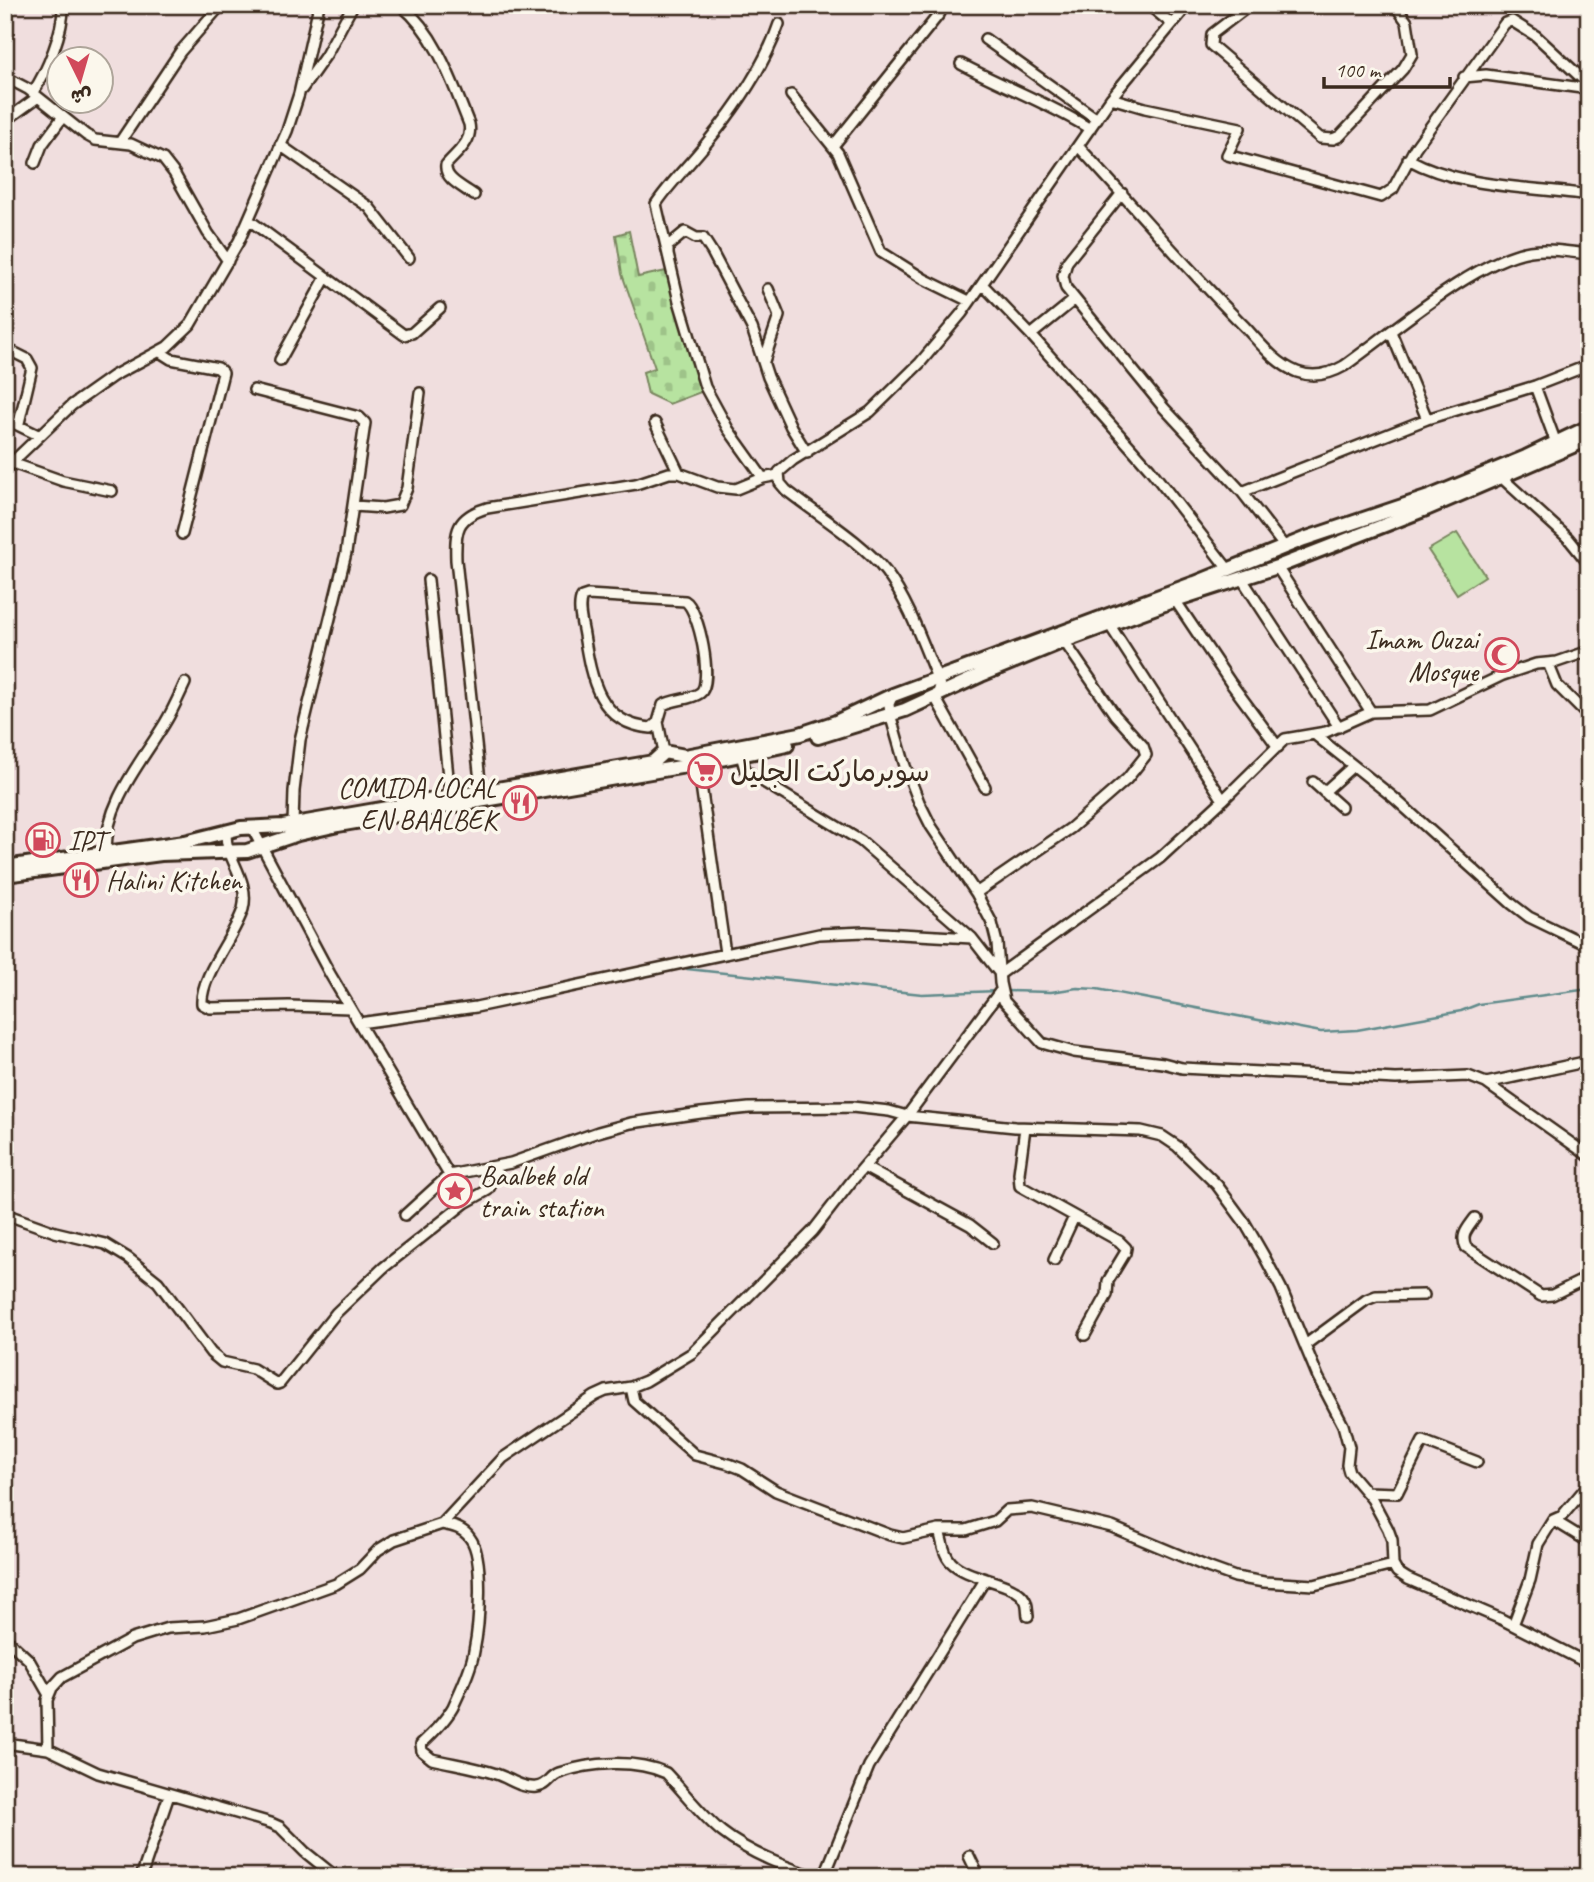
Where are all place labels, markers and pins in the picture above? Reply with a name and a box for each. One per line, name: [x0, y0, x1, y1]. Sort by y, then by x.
place label: Imam Ouzai Mosque: [1365, 622, 1482, 689]
mosque icon: Imam Ouzai Mosque: [1483, 636, 1521, 674]
supermarket icon: سوبرماركت الجليل: [686, 752, 724, 790]
place label: سوبرماركت الجليل: [730, 754, 930, 789]
place label: COMIDA LOCAL EN BAALBEK: [338, 770, 501, 837]
restaurant icon: COMIDA LOCAL EN BAALBEK: [501, 784, 539, 822]
fuel station icon: IPT: [24, 821, 62, 859]
place label: IPT: [68, 823, 112, 858]
restaurant icon: Halini Kitchen: [62, 861, 100, 899]
place label: Halini Kitchen: [106, 863, 243, 898]
place label: Baalbek old train station: [480, 1158, 605, 1225]
place icon: Baalbek old train station: [436, 1172, 474, 1210]

